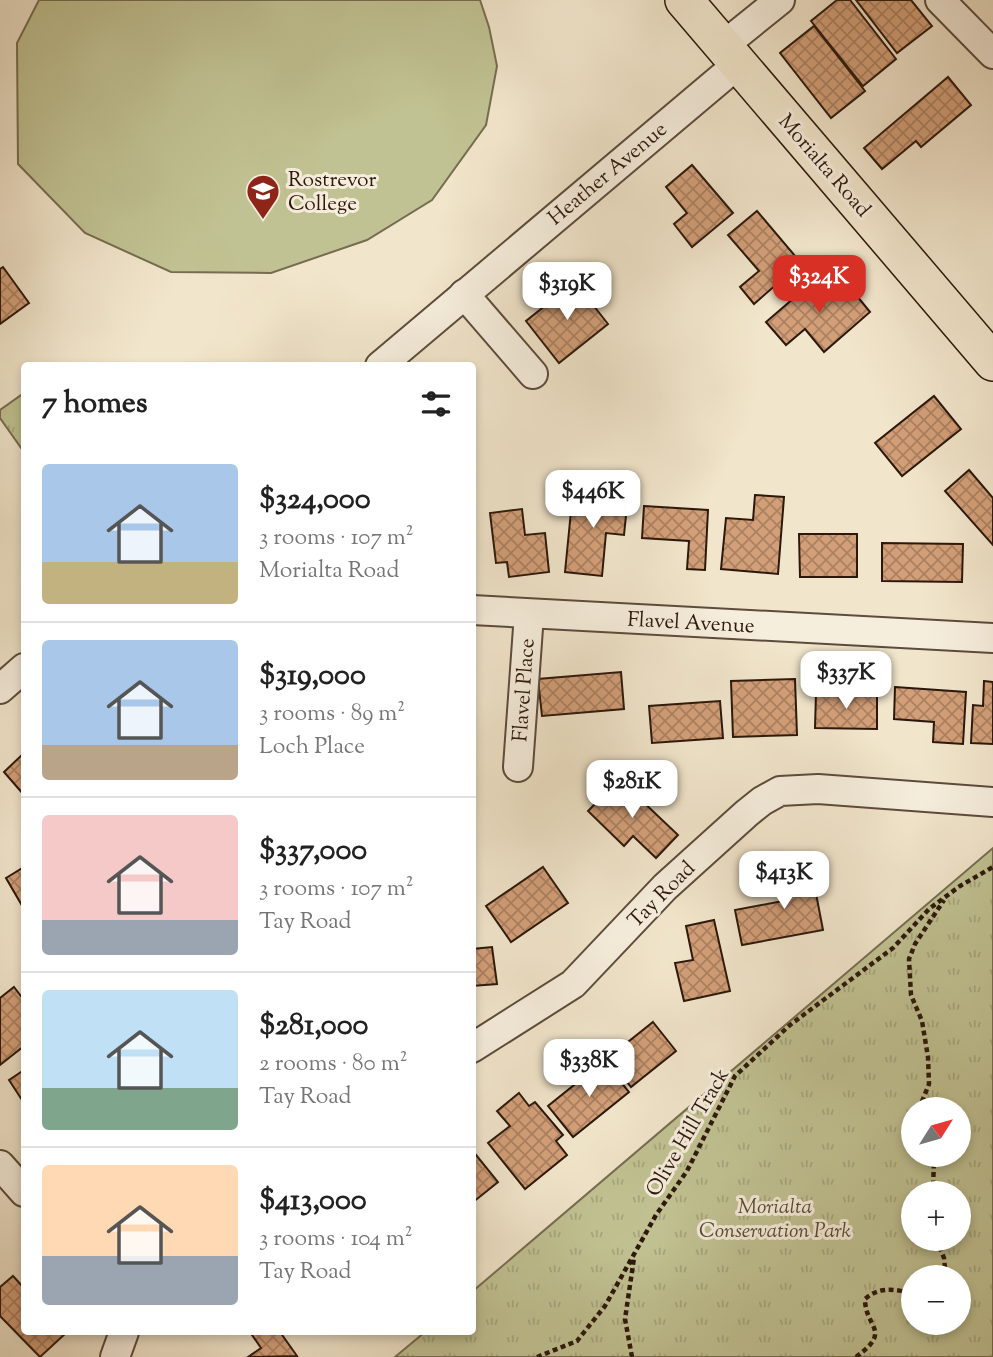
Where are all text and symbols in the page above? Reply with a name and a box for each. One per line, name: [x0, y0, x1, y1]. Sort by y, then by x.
street label: Morialta Road: [770, 108, 877, 225]
street label: Heather Avenue: [542, 116, 674, 233]
place label: Rostrevor College: [288, 166, 377, 220]
school or university icon: Rostrevor College: [244, 172, 282, 221]
pin: $324K: [770, 256, 868, 315]
text: $324K: [789, 261, 849, 294]
pin: $319K: [518, 262, 616, 322]
text: $319K: [539, 268, 595, 301]
text: 7 homes: [42, 383, 147, 426]
icon: filters: [417, 385, 455, 423]
pin: $446K: [544, 470, 642, 530]
text: $446K: [561, 476, 625, 509]
text: $324,000: [259, 479, 371, 522]
icon: home: [98, 492, 182, 576]
text: 3 rooms · 107 m²: [259, 522, 414, 555]
text: Morialta Road: [259, 555, 399, 588]
street label: Flavel Avenue: [626, 606, 755, 642]
street label: Flavel Place: [506, 637, 544, 743]
pin: $337K: [797, 652, 895, 711]
text: $319,000: [259, 655, 366, 698]
text: $337K: [816, 657, 876, 690]
icon: home: [98, 668, 182, 752]
text: 3 rooms · 89 m²: [259, 698, 405, 731]
text: Loch Place: [259, 731, 365, 764]
pin: $281K: [583, 760, 681, 820]
text: $281K: [603, 766, 662, 799]
text: $337,000: [259, 830, 367, 873]
icon: home: [98, 843, 182, 927]
pin: $413K: [735, 852, 833, 911]
street label: Tay Road: [622, 855, 703, 936]
text: $413K: [755, 857, 813, 890]
text: 3 rooms · 107 m²: [259, 873, 414, 906]
text: Tay Road: [259, 906, 351, 939]
text: $281,000: [259, 1005, 368, 1048]
icon: home: [98, 1018, 182, 1102]
pin: $338K: [540, 1040, 638, 1099]
text: $338K: [560, 1045, 619, 1078]
text: 2 rooms · 80 m²: [259, 1048, 407, 1081]
street label: Olive Hill Track: [640, 1063, 738, 1203]
text: Tay Road: [259, 1081, 351, 1114]
north arrow: [901, 1097, 971, 1167]
map controls: [901, 1097, 971, 1335]
text: $413,000: [259, 1180, 367, 1223]
button: +: [901, 1181, 971, 1251]
icon: home: [98, 1193, 182, 1277]
park label: Morialta Conservation Park: [699, 1193, 852, 1247]
text: 3 rooms · 104 m²: [259, 1223, 413, 1256]
text: Tay Road: [259, 1256, 351, 1289]
button: −: [901, 1265, 971, 1335]

